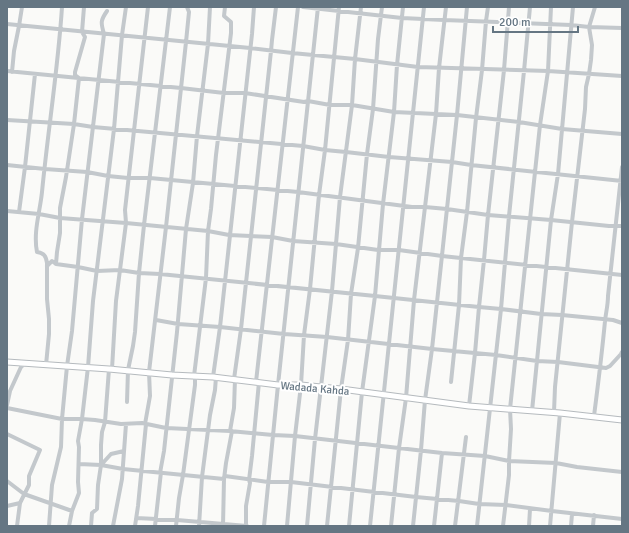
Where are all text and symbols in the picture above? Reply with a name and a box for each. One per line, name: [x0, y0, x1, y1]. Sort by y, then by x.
scale bar: [493, 8, 578, 34]
text: 200 m: [499, 15, 531, 30]
street label: Wadada Kahda: [280, 379, 350, 398]

